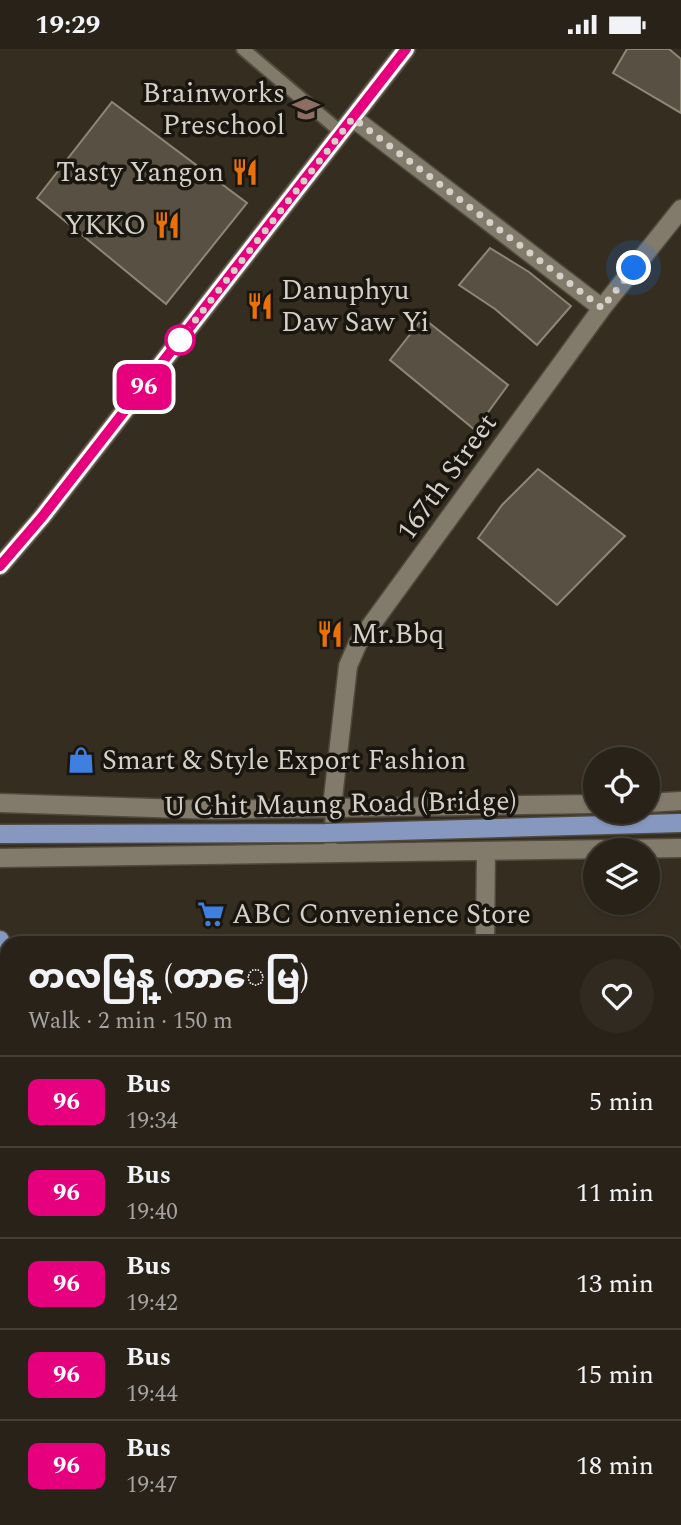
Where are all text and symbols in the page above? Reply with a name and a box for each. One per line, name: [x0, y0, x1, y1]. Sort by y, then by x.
text: 19:29: [35, 5, 100, 45]
place label: Brainworks Preschool: [142, 72, 285, 147]
school or university icon: Brainworks Preschool: [291, 94, 321, 124]
place label: Tasty Yangon: [56, 151, 224, 194]
restaurant icon: Tasty Yangon: [230, 157, 260, 187]
place label: YKKO: [64, 204, 146, 247]
restaurant icon: YKKO: [152, 210, 182, 240]
your location: [616, 250, 651, 285]
place label: Danuphyu Daw Saw Yi: [281, 269, 429, 344]
restaurant icon: Danuphyu Daw Saw Yi: [245, 291, 275, 321]
unlabelled marker: [165, 325, 195, 355]
line badge: 96: [113, 364, 176, 410]
text: 96: [131, 369, 157, 405]
street label: 167th Street: [386, 404, 508, 550]
place label: Mr.Bbq: [351, 613, 444, 656]
restaurant icon: Mr.Bbq: [315, 619, 345, 649]
place label: Smart & Style Export Fashion: [102, 739, 466, 782]
shop icon: Smart & Style Export Fashion: [66, 745, 96, 775]
map controls: [583, 747, 660, 915]
button: locate: [583, 747, 660, 824]
street label: U Chit Maung Road (Bridge): [163, 779, 517, 829]
button: layers: [583, 838, 660, 915]
place label: ABC Convenience Store: [232, 893, 531, 936]
supermarket icon: ABC Convenience Store: [196, 899, 226, 929]
text: တလမြန္ (တာေမြ): [28, 953, 309, 1003]
button: heart: [580, 959, 654, 1033]
text: Walk · 2 min · 150 m: [28, 1004, 233, 1039]
text: Bus: [126, 1064, 171, 1104]
text: 5 min: [589, 1082, 654, 1122]
text: 96: [53, 1084, 80, 1120]
text: 19:34: [126, 1104, 178, 1139]
text: Bus: [126, 1155, 171, 1195]
text: 11 min: [576, 1173, 654, 1213]
text: 96: [53, 1175, 80, 1211]
text: 19:40: [126, 1195, 178, 1230]
text: Bus: [126, 1246, 171, 1286]
text: 13 min: [576, 1264, 654, 1304]
text: 96: [53, 1266, 80, 1302]
text: 19:42: [126, 1286, 178, 1321]
text: Bus: [126, 1337, 171, 1377]
text: 15 min: [576, 1355, 654, 1395]
text: 96: [53, 1357, 80, 1393]
text: 19:44: [126, 1377, 178, 1412]
text: Bus: [126, 1428, 171, 1468]
text: 18 min: [576, 1446, 654, 1486]
text: 96: [53, 1448, 80, 1484]
text: 19:47: [126, 1468, 178, 1503]

